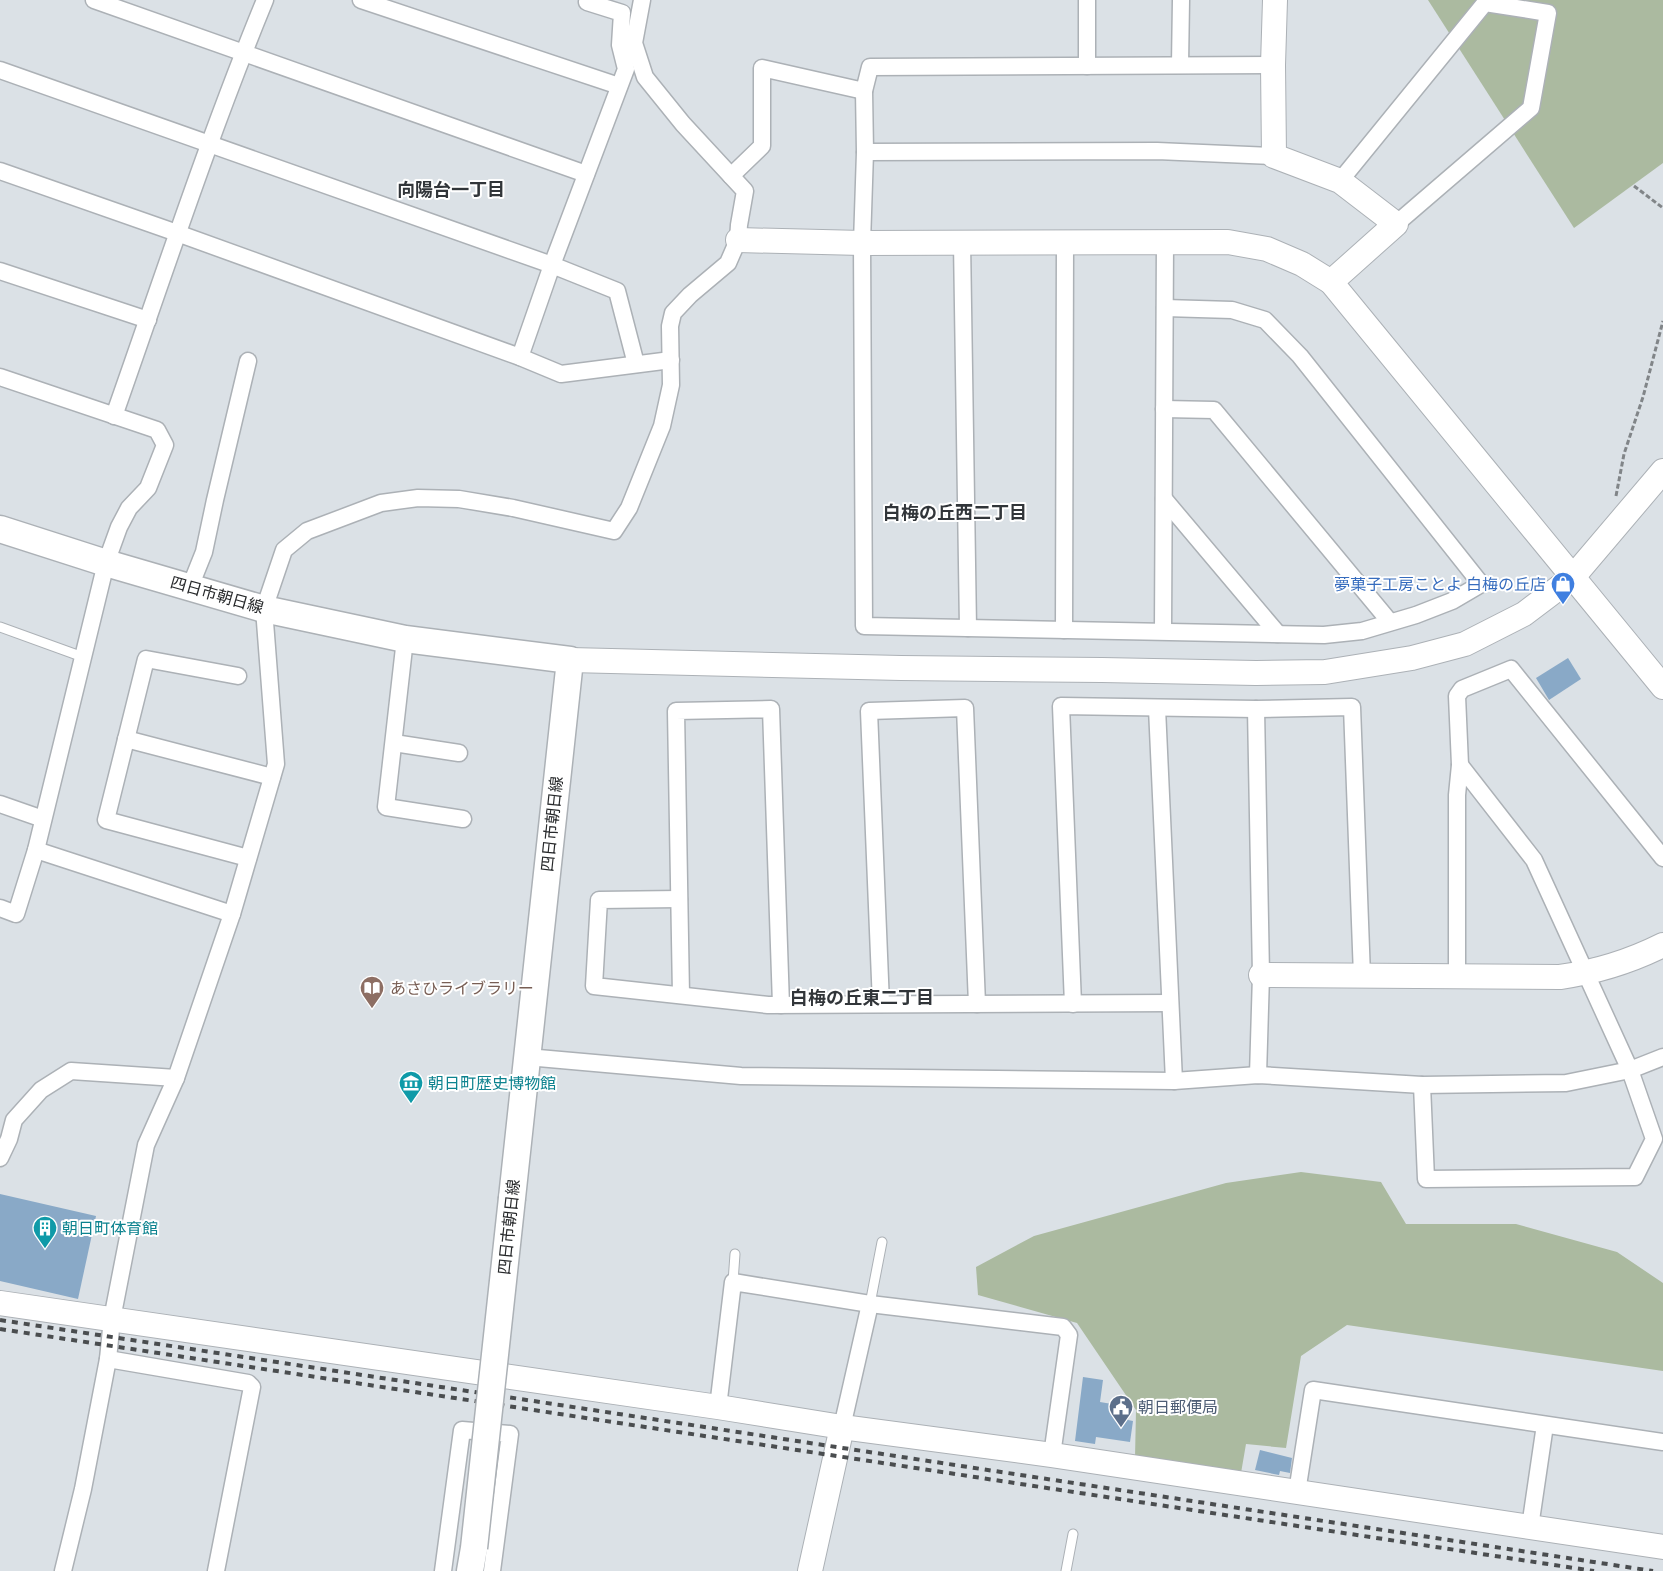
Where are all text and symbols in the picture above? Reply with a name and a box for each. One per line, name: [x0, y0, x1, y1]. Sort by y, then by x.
district label: 向陽台一丁目: [397, 179, 505, 201]
district label: 白梅の丘西二丁目: [883, 502, 1027, 524]
shop icon: 夢菓子工房ことよ 白梅の丘店: [1550, 571, 1576, 605]
street label: 四日市朝日線: [168, 573, 266, 617]
place label: 夢菓子工房ことよ 白梅の丘店: [1334, 575, 1546, 594]
street label: 四日市朝日線: [538, 775, 566, 873]
library icon: あさひライブラリー: [359, 975, 385, 1009]
place label: あさひライブラリー: [390, 979, 534, 998]
district label: 白梅の丘東二丁目: [790, 987, 934, 1009]
museum icon: 朝日町歴史博物館: [398, 1070, 424, 1104]
place label: 朝日町歴史博物館: [428, 1074, 556, 1093]
street label: 四日市朝日線: [495, 1178, 523, 1276]
building icon: 朝日町体育館: [32, 1215, 58, 1249]
place label: 朝日町体育館: [62, 1219, 158, 1238]
public building icon: 朝日郵便局: [1108, 1394, 1134, 1428]
place label: 朝日郵便局: [1138, 1398, 1218, 1417]

